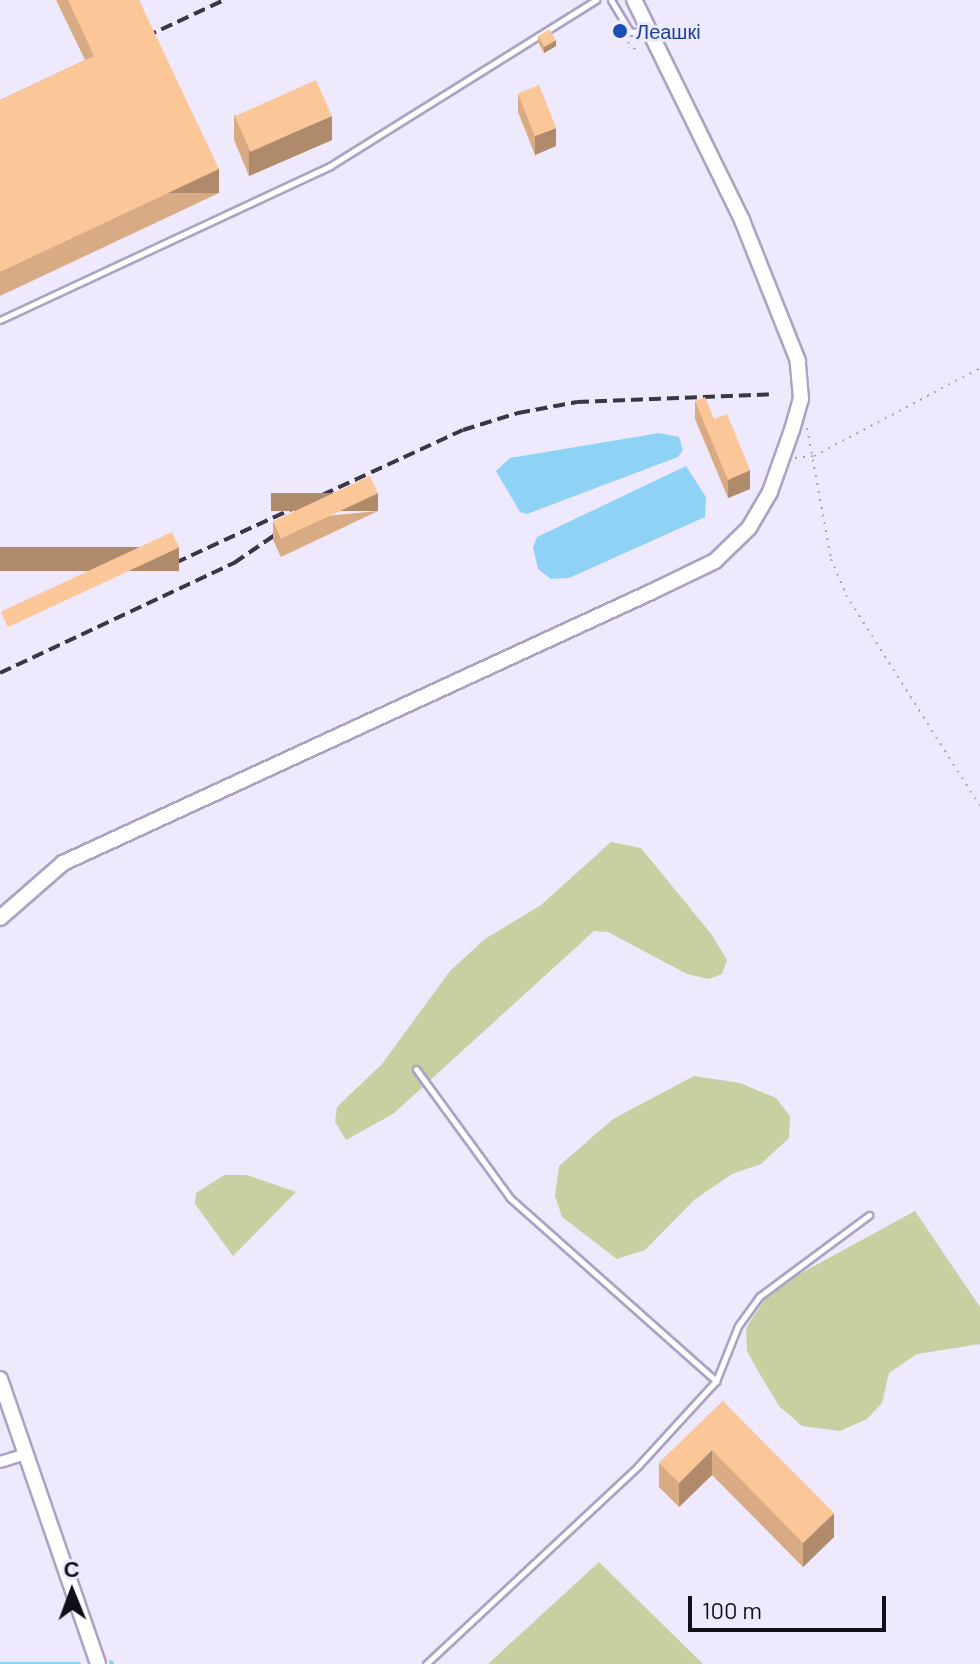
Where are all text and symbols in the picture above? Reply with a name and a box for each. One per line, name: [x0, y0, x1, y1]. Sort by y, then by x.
place label: Леашкі: [636, 19, 701, 43]
marker: Леашкі: [611, 22, 629, 40]
north arrow: [32, 1552, 112, 1632]
text: С: [63, 1555, 80, 1581]
scale bar: [692, 1580, 890, 1630]
text: 100 m: [702, 1595, 762, 1624]

